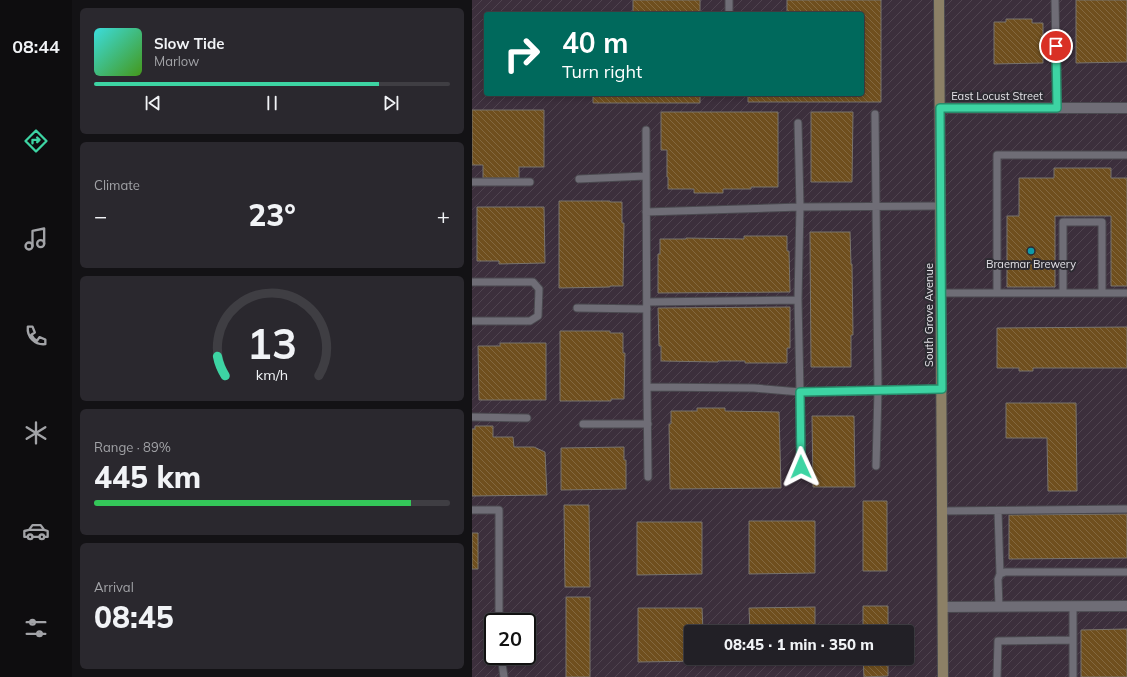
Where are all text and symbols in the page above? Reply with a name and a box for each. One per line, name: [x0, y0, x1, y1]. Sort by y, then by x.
text: 40 m: [562, 25, 628, 60]
icon: right: [496, 28, 548, 80]
pin: [1039, 29, 1073, 63]
text: Slow Tide: [154, 34, 224, 53]
text: 08:44: [12, 35, 60, 58]
icon: arrive: [1045, 35, 1067, 57]
text: Marlow: [154, 53, 199, 69]
text: Turn right: [562, 60, 642, 83]
street label: East Locust Street: [951, 89, 1043, 103]
icon: previous: [142, 92, 164, 114]
icon: pause: [261, 92, 283, 114]
icon: next: [380, 92, 402, 114]
icon: directions: [22, 127, 50, 155]
text: Climate: [94, 177, 140, 193]
text: 23°: [248, 196, 296, 234]
text: −: [94, 202, 107, 230]
text: +: [437, 202, 450, 230]
icon: music: [22, 225, 50, 253]
marker: Braemar Brewery: [1026, 246, 1036, 256]
place label: Braemar Brewery: [986, 257, 1076, 271]
street label: South Grove Avenue: [922, 263, 936, 367]
text: 13: [247, 317, 297, 369]
icon: phone: [22, 322, 50, 350]
text: km/h: [256, 366, 288, 384]
icon: climate: [22, 419, 50, 447]
text: Range · 89%: [94, 439, 171, 455]
position arrow: [780, 446, 822, 488]
text: 445 km: [94, 458, 201, 496]
icon: car: [22, 517, 50, 545]
text: Arrival: [94, 579, 134, 595]
text: 08:45: [94, 598, 174, 636]
speed limit sign: 20: [484, 613, 536, 665]
icon: filters: [22, 614, 50, 642]
text: 08:45 · 1 min · 350 m: [724, 635, 874, 654]

